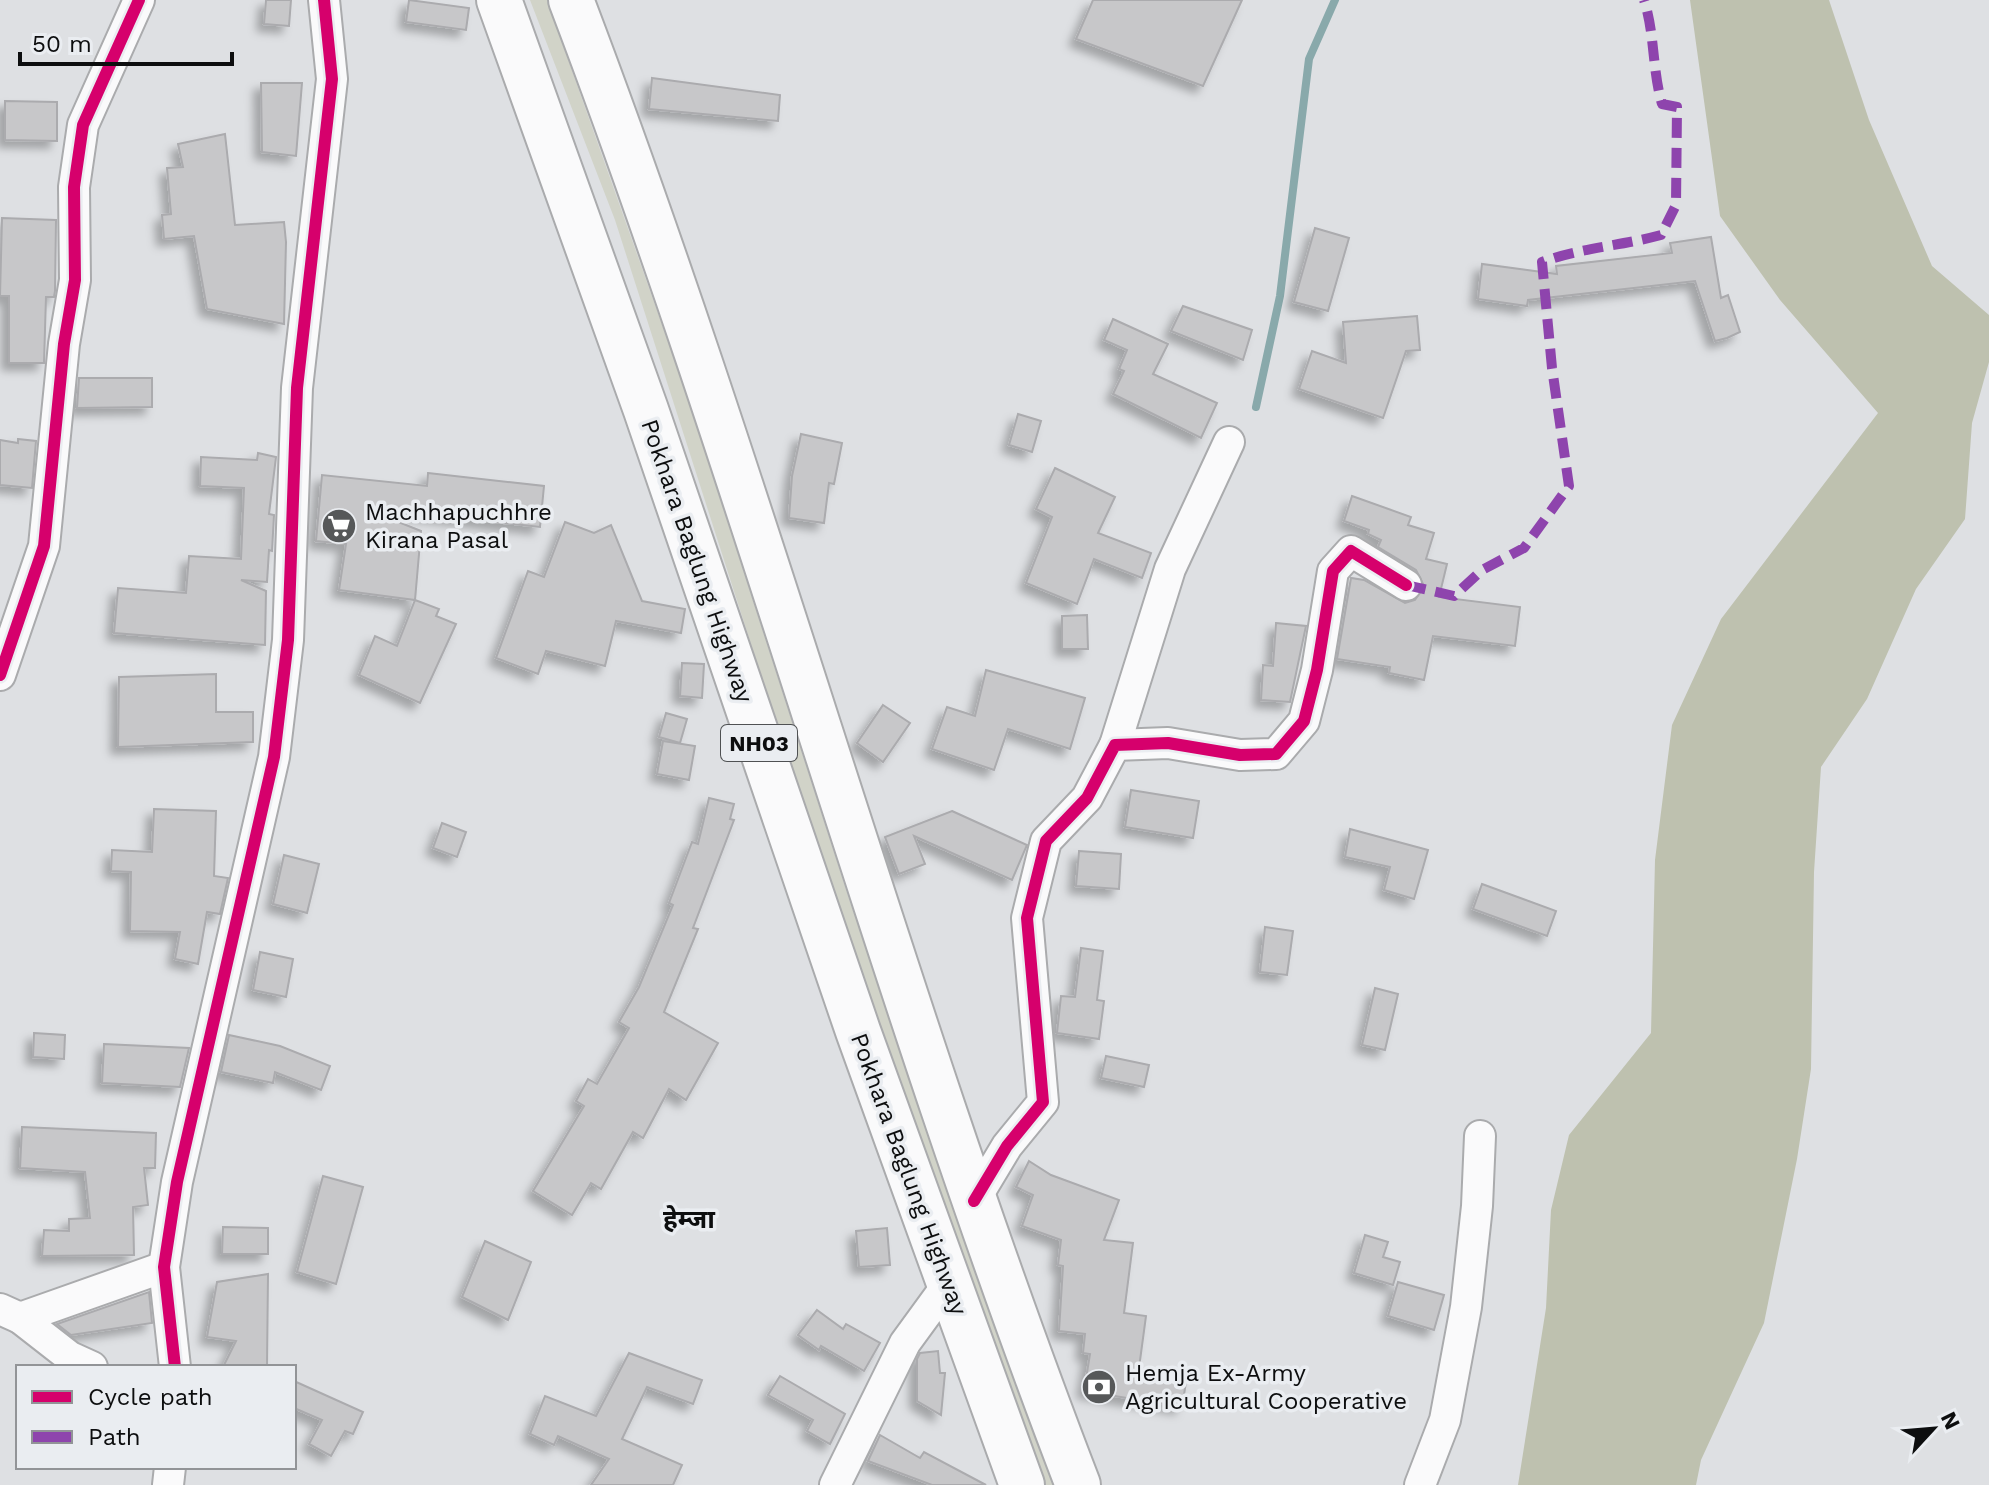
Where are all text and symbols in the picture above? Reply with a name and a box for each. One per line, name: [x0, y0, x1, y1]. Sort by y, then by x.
scale bar: [20, 16, 232, 66]
text: 50 m: [32, 30, 92, 58]
street label: Pokhara Baglung Highway: [635, 416, 759, 707]
place label: Machhapuchhre Kirana Pasal: [365, 498, 552, 554]
supermarket icon: Machhapuchhre Kirana Pasal: [320, 507, 358, 545]
road number: NH03: [721, 725, 797, 761]
street label: Pokhara Baglung Highway: [845, 1029, 973, 1319]
district label: हेम्जा: [663, 1204, 716, 1234]
place label: Hemja Ex-Army Agricultural Cooperative: [1125, 1359, 1407, 1415]
legend: [16, 1365, 296, 1469]
bank icon: Hemja Ex-Army Agricultural Cooperative: [1080, 1368, 1118, 1406]
text: Cycle path: [88, 1383, 213, 1411]
north arrow: [1893, 1389, 1973, 1469]
text: N: [1936, 1408, 1965, 1433]
text: Path: [88, 1423, 141, 1451]

